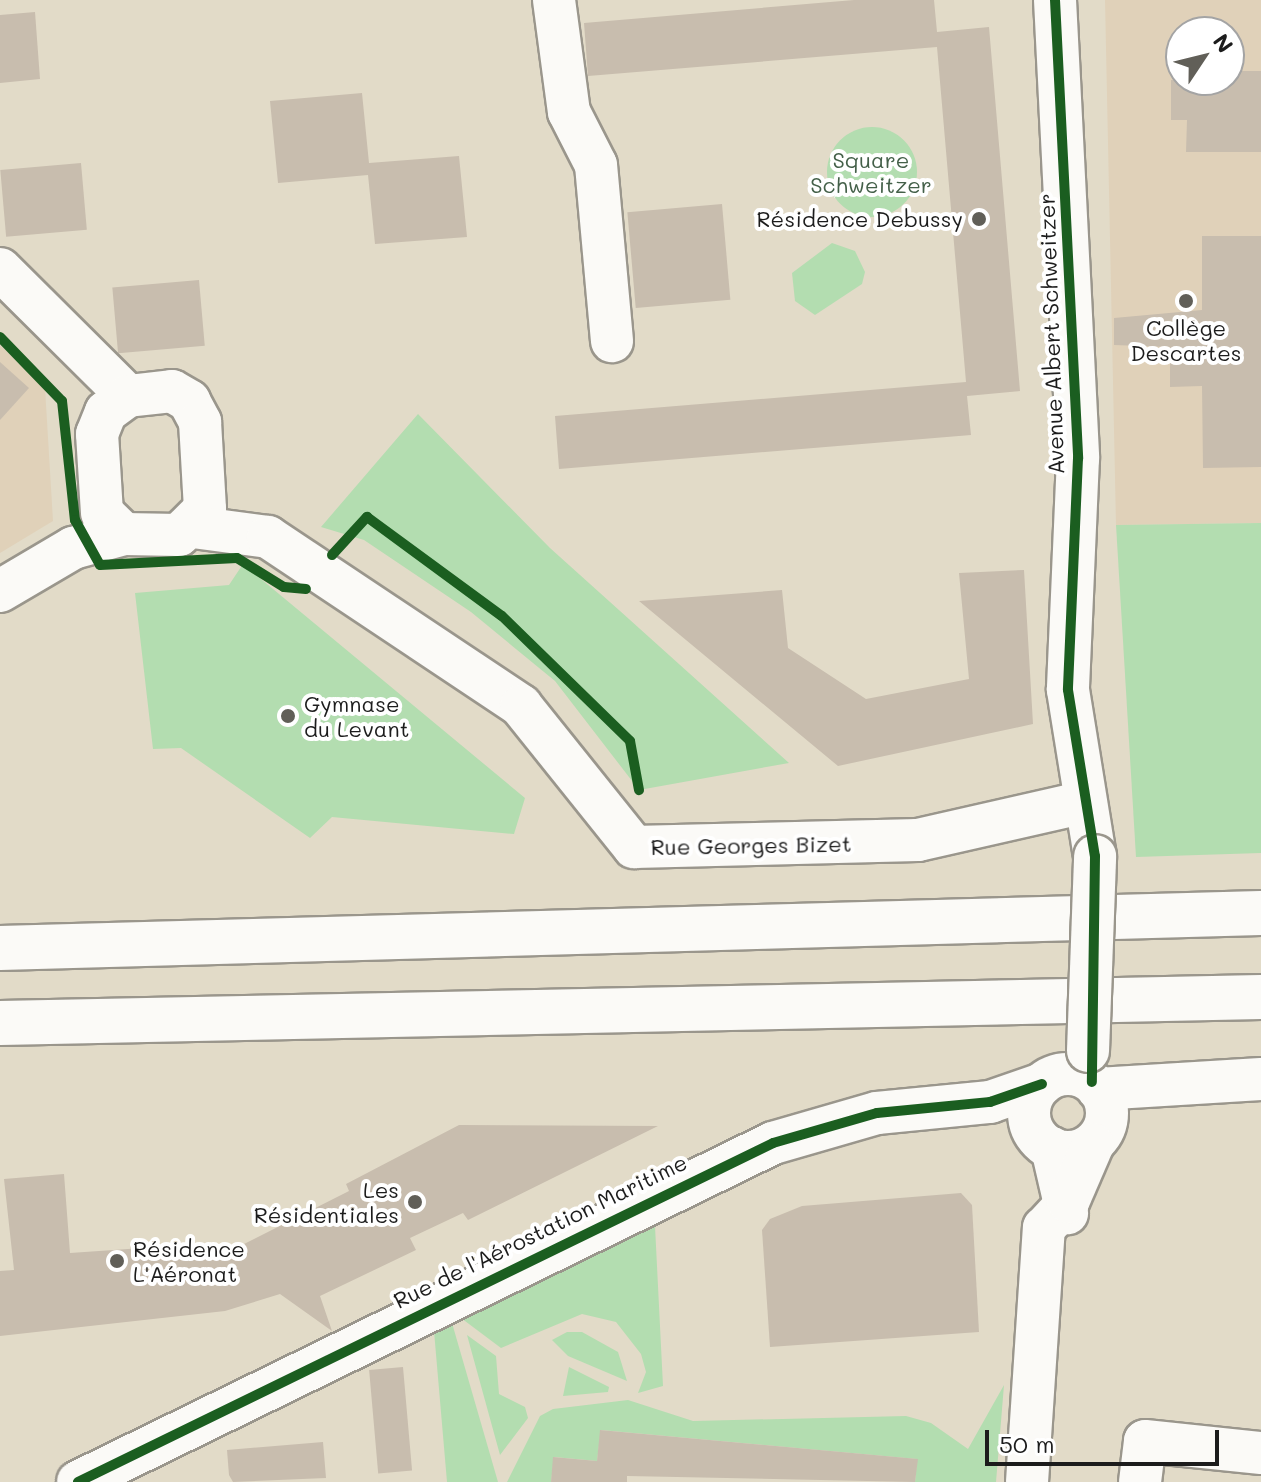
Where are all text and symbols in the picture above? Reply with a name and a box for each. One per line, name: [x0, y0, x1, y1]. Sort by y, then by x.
north arrow: [1165, 16, 1245, 96]
text: N: [1207, 28, 1240, 58]
park label: Square Schweitzer: [810, 146, 932, 198]
street label: Avenue Albert Schweitzer: [1033, 193, 1069, 475]
place label: Résidence Debussy: [756, 206, 963, 232]
marker: Résidence Debussy: [970, 210, 988, 228]
marker: Collège Descartes: [1177, 292, 1195, 310]
place label: Collège Descartes: [1130, 314, 1242, 366]
place label: Gymnase du Levant: [304, 690, 409, 742]
marker: Gymnase du Levant: [279, 707, 297, 725]
street label: Rue Georges Bizet: [650, 830, 852, 860]
street label: Rue de l'Aérostation Maritime: [389, 1148, 691, 1314]
place label: Les Résidentiales: [254, 1176, 399, 1228]
marker: Les Résidentiales: [406, 1193, 424, 1211]
place label: Résidence L'Aéronat: [133, 1235, 245, 1286]
marker: Résidence L'Aéronat: [108, 1252, 126, 1270]
scale bar: [989, 1414, 1223, 1464]
text: 50 m: [999, 1428, 1055, 1459]

